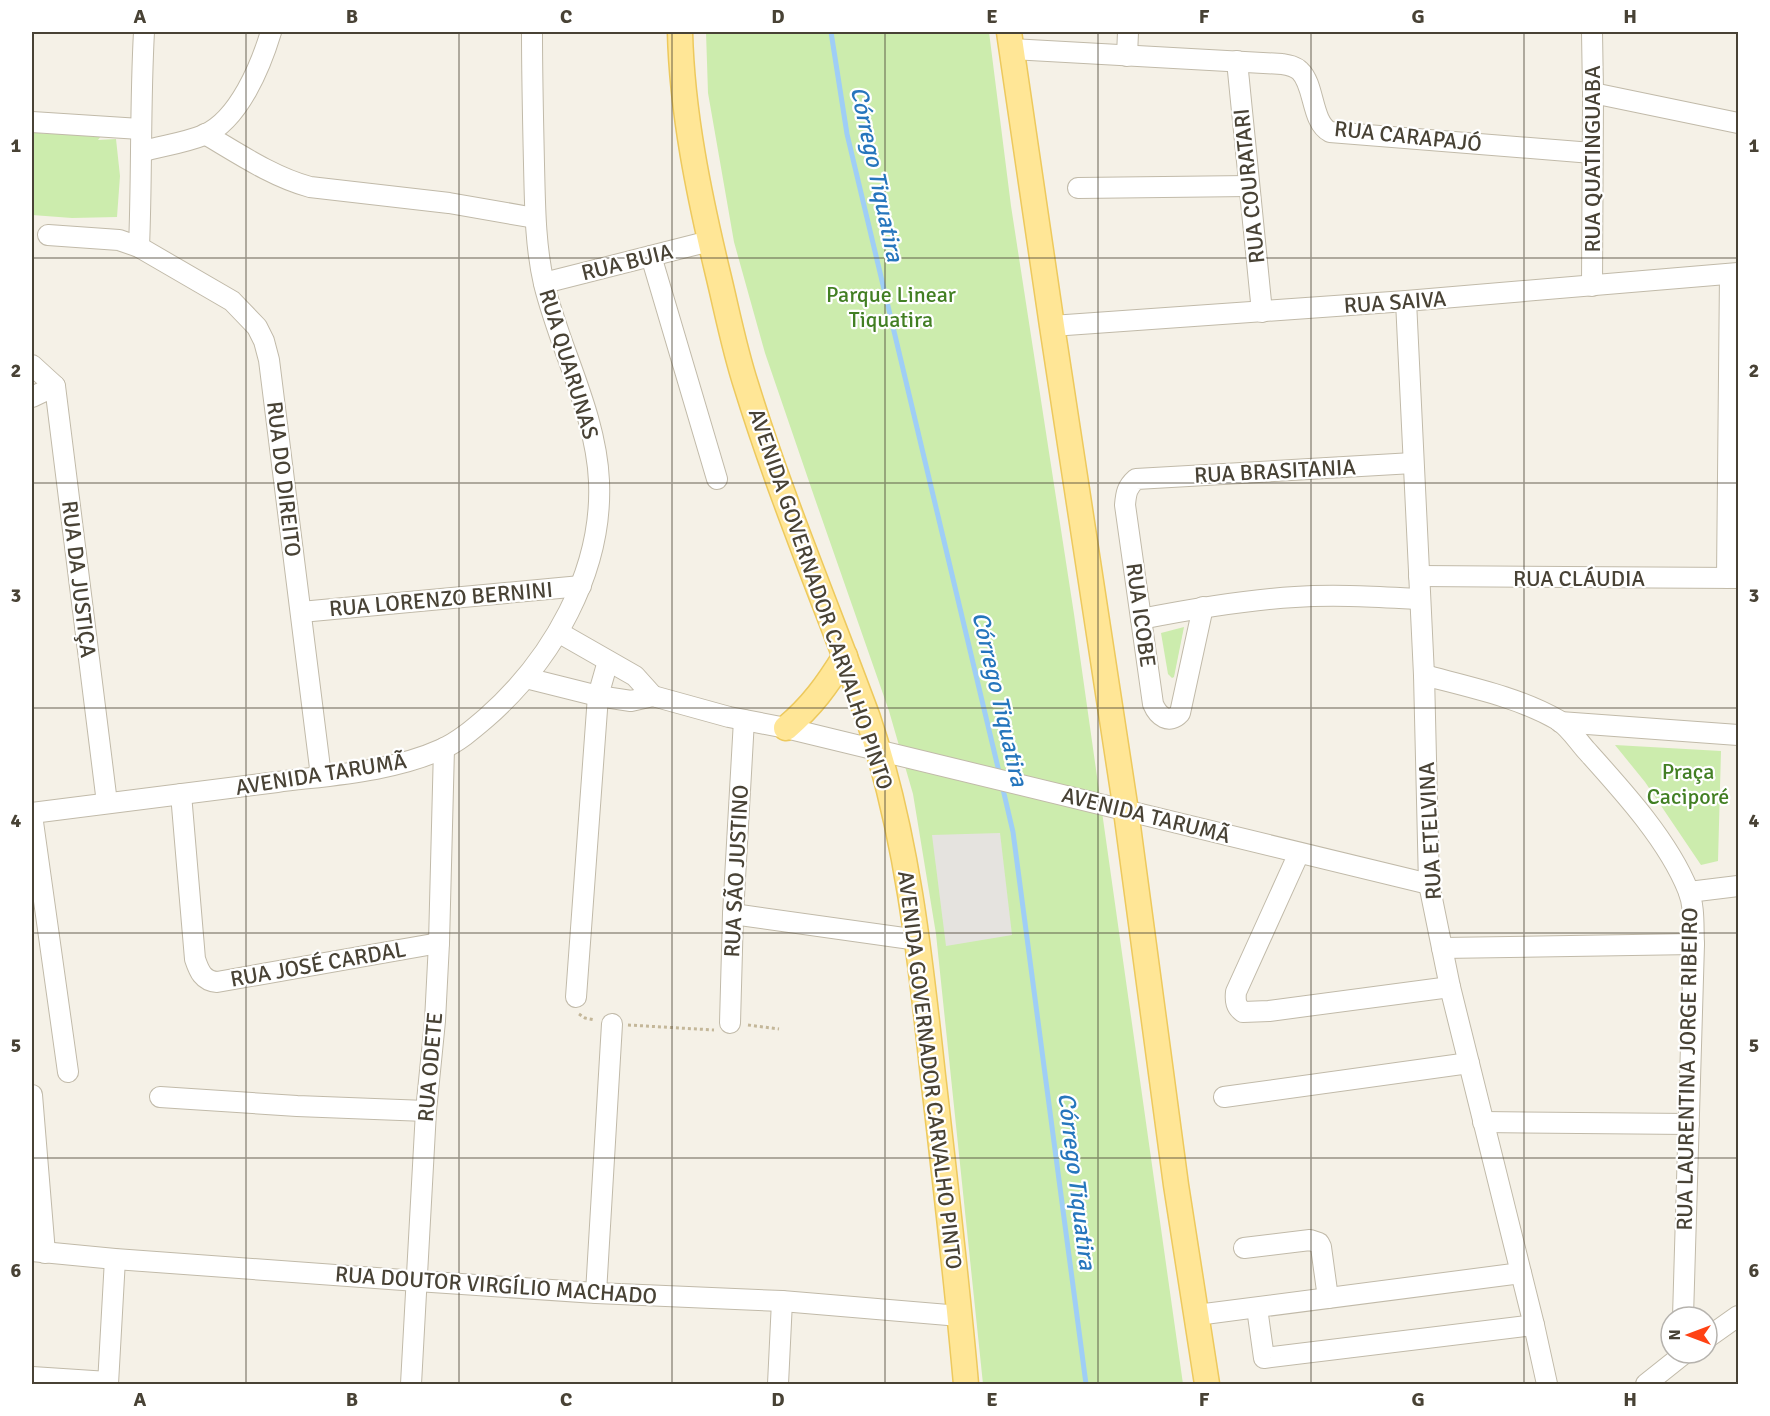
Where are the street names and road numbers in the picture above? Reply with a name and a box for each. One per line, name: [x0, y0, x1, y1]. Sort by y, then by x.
street label: RUA QUATINGUABA: [1579, 65, 1606, 253]
street label: RUA COURATARI: [1227, 107, 1271, 265]
street label: RUA CARAPAJÓ: [1333, 115, 1483, 157]
street label: RUA BUIA: [578, 237, 676, 286]
street label: RUA SAIVA: [1343, 285, 1448, 319]
street label: RUA QUARUNAS: [533, 286, 605, 442]
street label: RUA DO DIREITO: [261, 400, 307, 558]
street label: AVENIDA GOVERNADOR CARVALHO PINTO: [743, 405, 899, 793]
street label: RUA BRASITANIA: [1193, 453, 1357, 489]
street label: RUA DA JUSTIÇA: [56, 499, 102, 660]
street label: RUA ICOBE: [1120, 561, 1162, 669]
street label: RUA CLÁUDIA: [1513, 565, 1646, 592]
street label: RUA LORENZO BERNINI: [328, 576, 554, 622]
street label: AVENIDA TARUMÃ: [234, 747, 409, 801]
street label: RUA ETELVINA: [1413, 761, 1447, 901]
street label: AVENIDA TARUMÃ: [1059, 781, 1234, 849]
street label: RUA SÃO JUSTINO: [718, 784, 754, 958]
street label: AVENIDA GOVERNADOR CARVALHO PINTO: [892, 869, 968, 1271]
street label: RUA LAURENTINA JORGE RIBEIRO: [1671, 907, 1703, 1231]
street label: RUA JOSÉ CARDAL: [228, 935, 408, 993]
street label: RUA ODETE: [412, 1011, 448, 1123]
street label: RUA DOUTOR VIRGÍLIO MACHADO: [334, 1260, 658, 1310]

